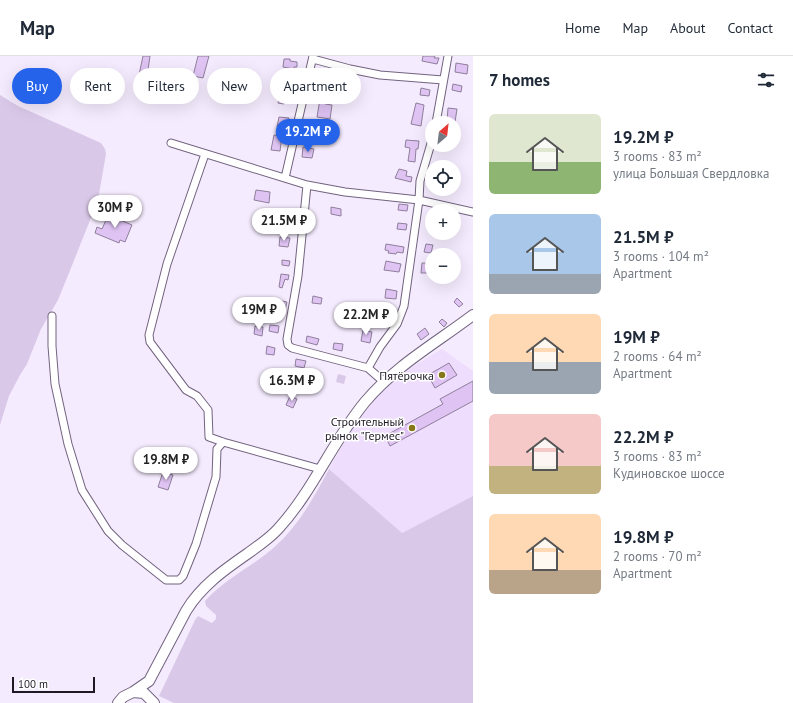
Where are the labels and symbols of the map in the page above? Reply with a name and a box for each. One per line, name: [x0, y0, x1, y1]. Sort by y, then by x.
north arrow: [425, 116, 461, 152]
pin: 19.2M ₽: [271, 119, 345, 153]
pin: 30M ₽: [87, 195, 143, 229]
pin: 21.5M ₽: [247, 208, 321, 242]
pin: 19M ₽: [231, 297, 287, 331]
pin: 22.2M ₽: [329, 302, 403, 336]
pin: 16.3M ₽: [255, 368, 329, 402]
place label: Пятёрочка: [379, 368, 434, 383]
marker: Пятёрочка: [437, 370, 447, 380]
place label: Строительный рынок "Гермес": [325, 414, 404, 443]
marker: Строительный рынок "Гермес": [407, 423, 417, 433]
pin: 19.8M ₽: [129, 447, 203, 481]
scale bar: [12, 675, 95, 694]

